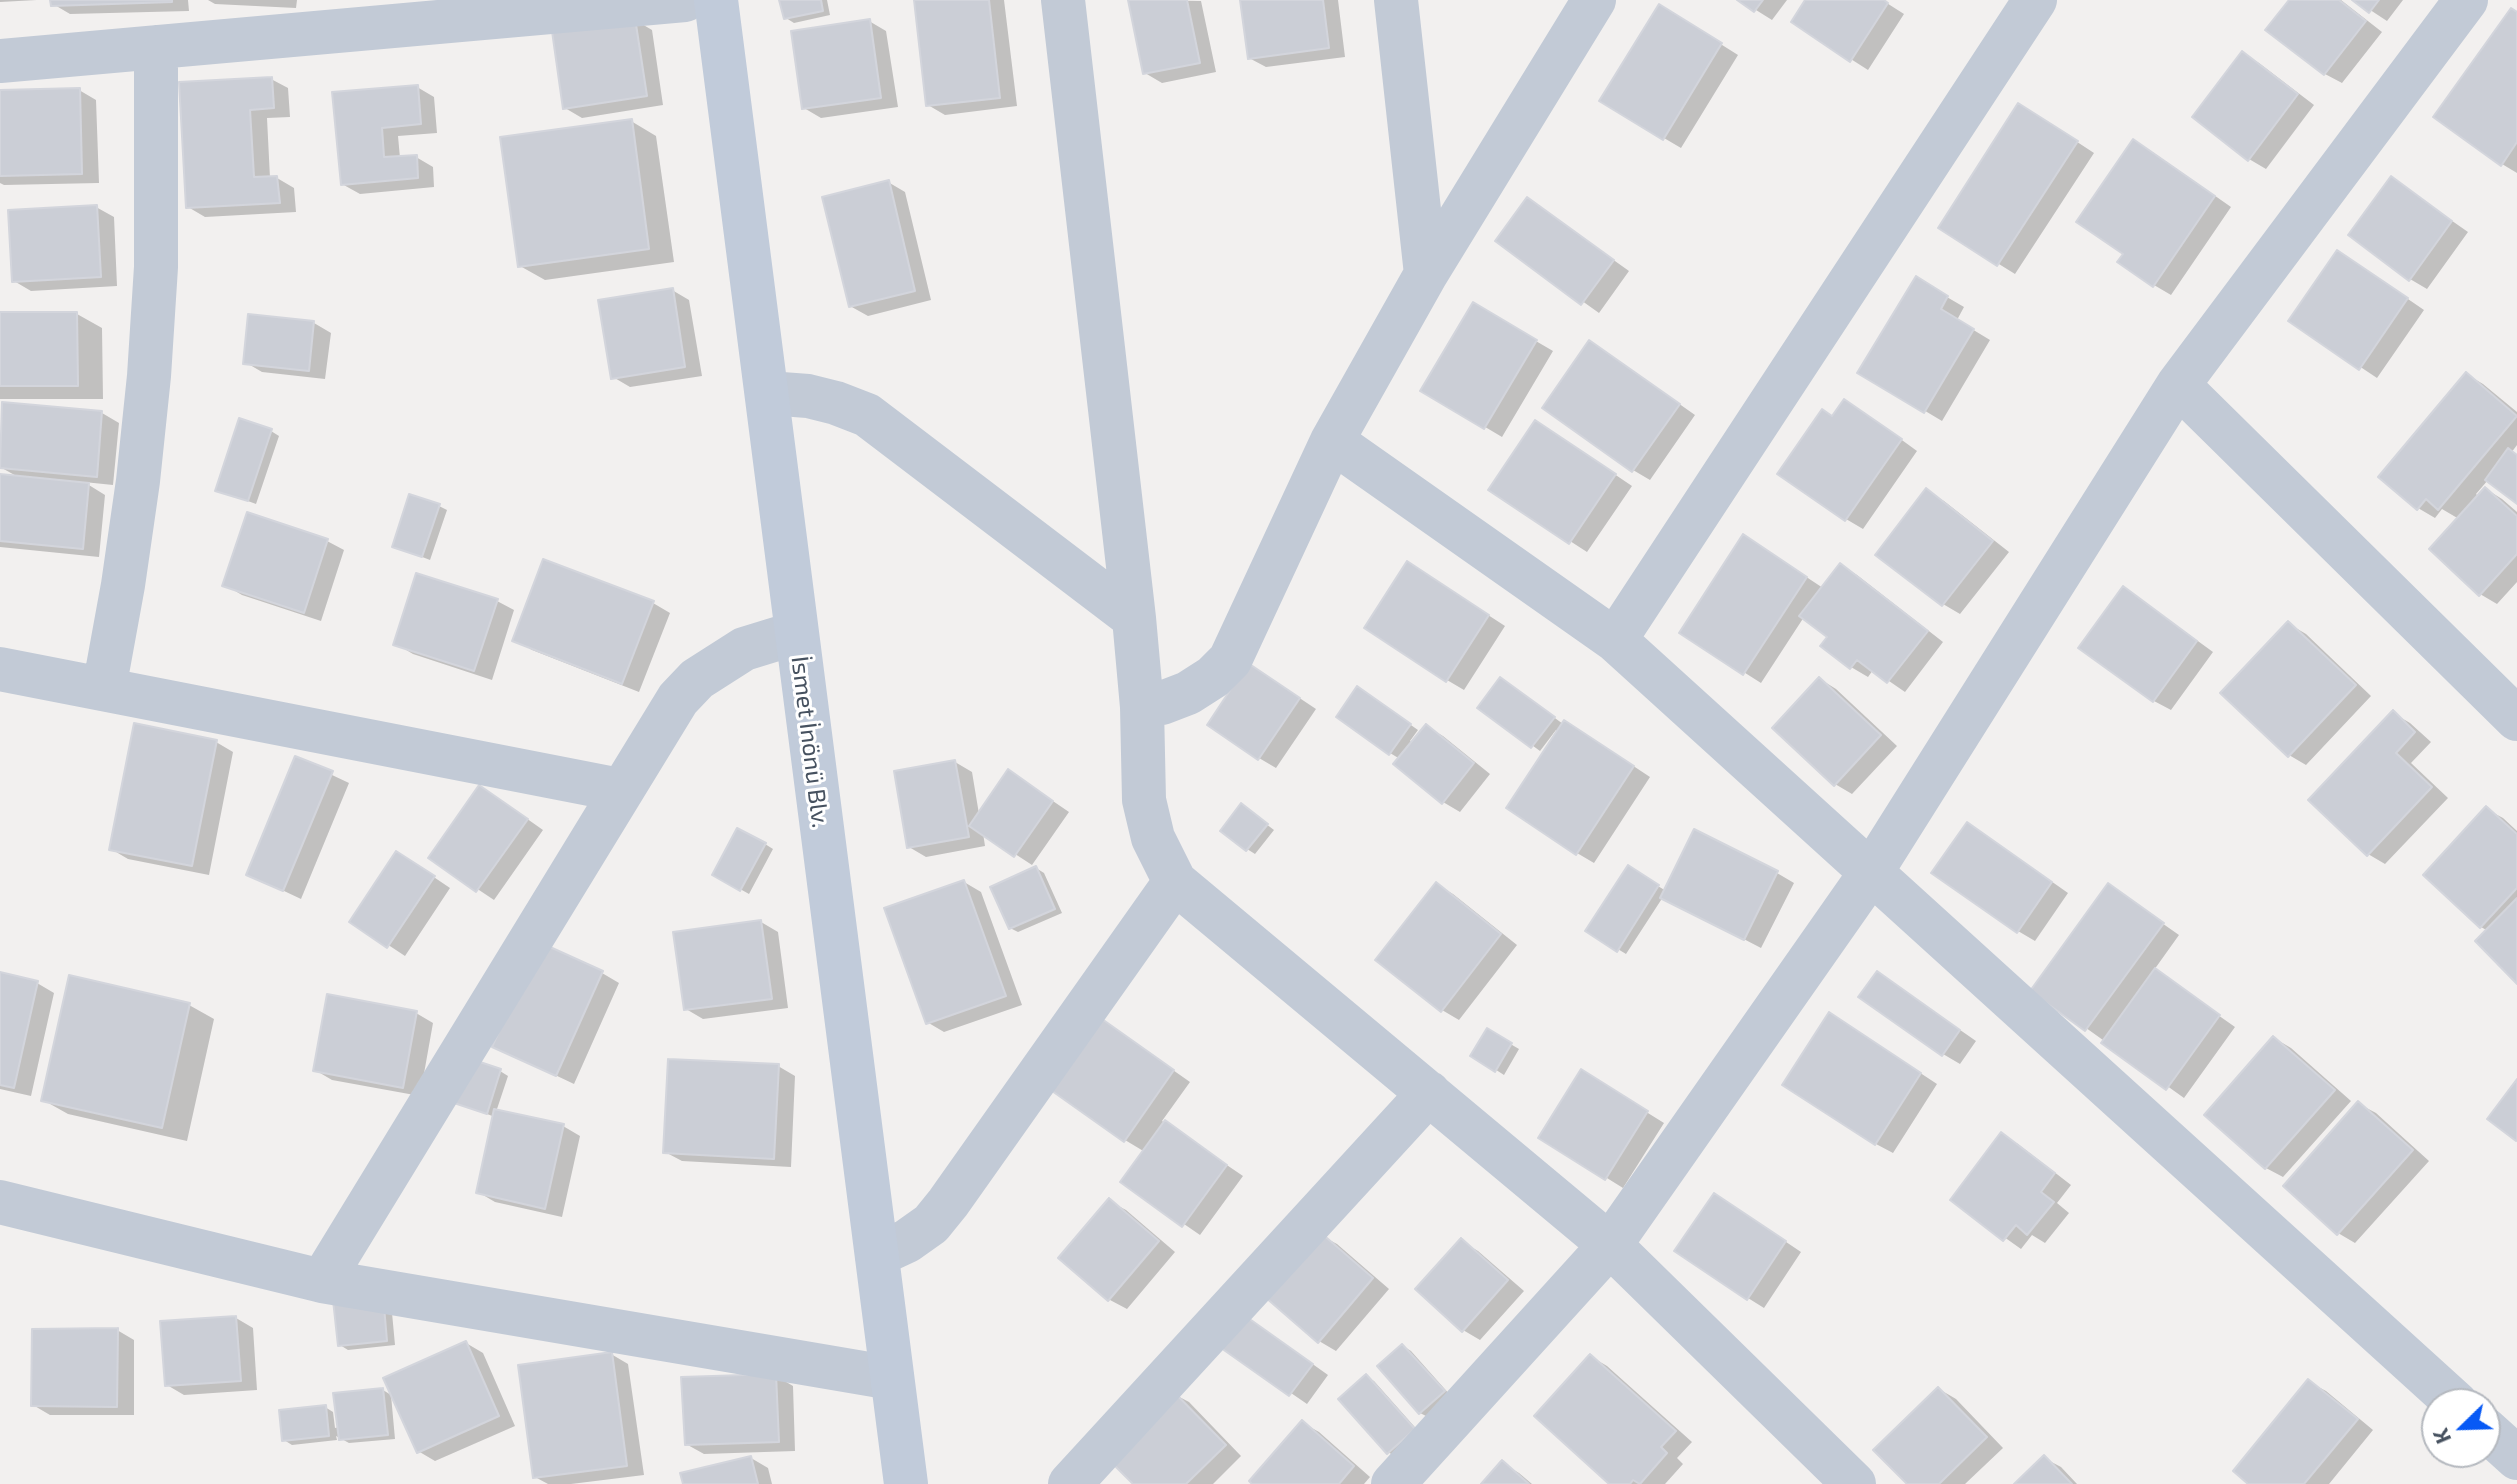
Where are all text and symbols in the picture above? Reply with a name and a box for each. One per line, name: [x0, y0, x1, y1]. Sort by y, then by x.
street label: İsmet İnönü Blv.: [785, 655, 835, 829]
north arrow: [2421, 1388, 2501, 1468]
text: K: [2426, 1425, 2455, 1448]

